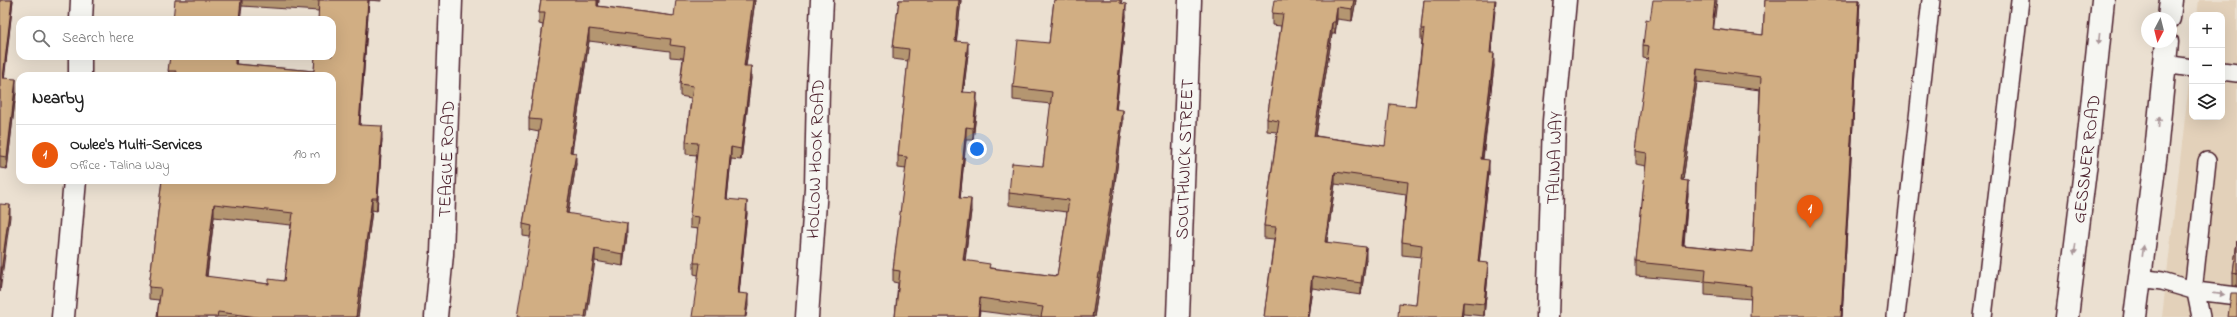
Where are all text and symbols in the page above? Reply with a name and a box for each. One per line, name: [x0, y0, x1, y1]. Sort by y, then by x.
north arrow: [2141, 12, 2177, 48]
map controls: [2189, 12, 2225, 120]
button: +: [2189, 12, 2225, 48]
search box: [16, 16, 336, 60]
icon: search: [30, 27, 52, 49]
text: Search here: [62, 27, 134, 49]
one-way arrow: [2096, 33, 2103, 45]
button: −: [2189, 48, 2225, 84]
street label: SOUTHWICK STREET: [1170, 78, 1202, 240]
street label: HOLLOW HOOK ROAD: [801, 79, 833, 239]
button: layers: [2189, 84, 2225, 120]
text: Nearby: [32, 86, 84, 111]
street label: GESSNER ROAD: [2067, 94, 2109, 225]
street label: TEAGUE ROAD: [433, 100, 463, 218]
street label: TALINA WAY: [1541, 110, 1571, 205]
one-way arrow: [2156, 115, 2162, 128]
text: Owlee's Multi-Services: [70, 134, 202, 156]
your location: [967, 139, 987, 159]
text: 1: [43, 145, 47, 164]
text: 190 m: [293, 145, 320, 164]
text: Office · Talina Way: [70, 156, 169, 175]
pin: 1: [1797, 195, 1823, 228]
one-way arrow: [2072, 243, 2078, 255]
one-way arrow: [2140, 245, 2146, 257]
one-way arrow: [2213, 291, 2225, 297]

